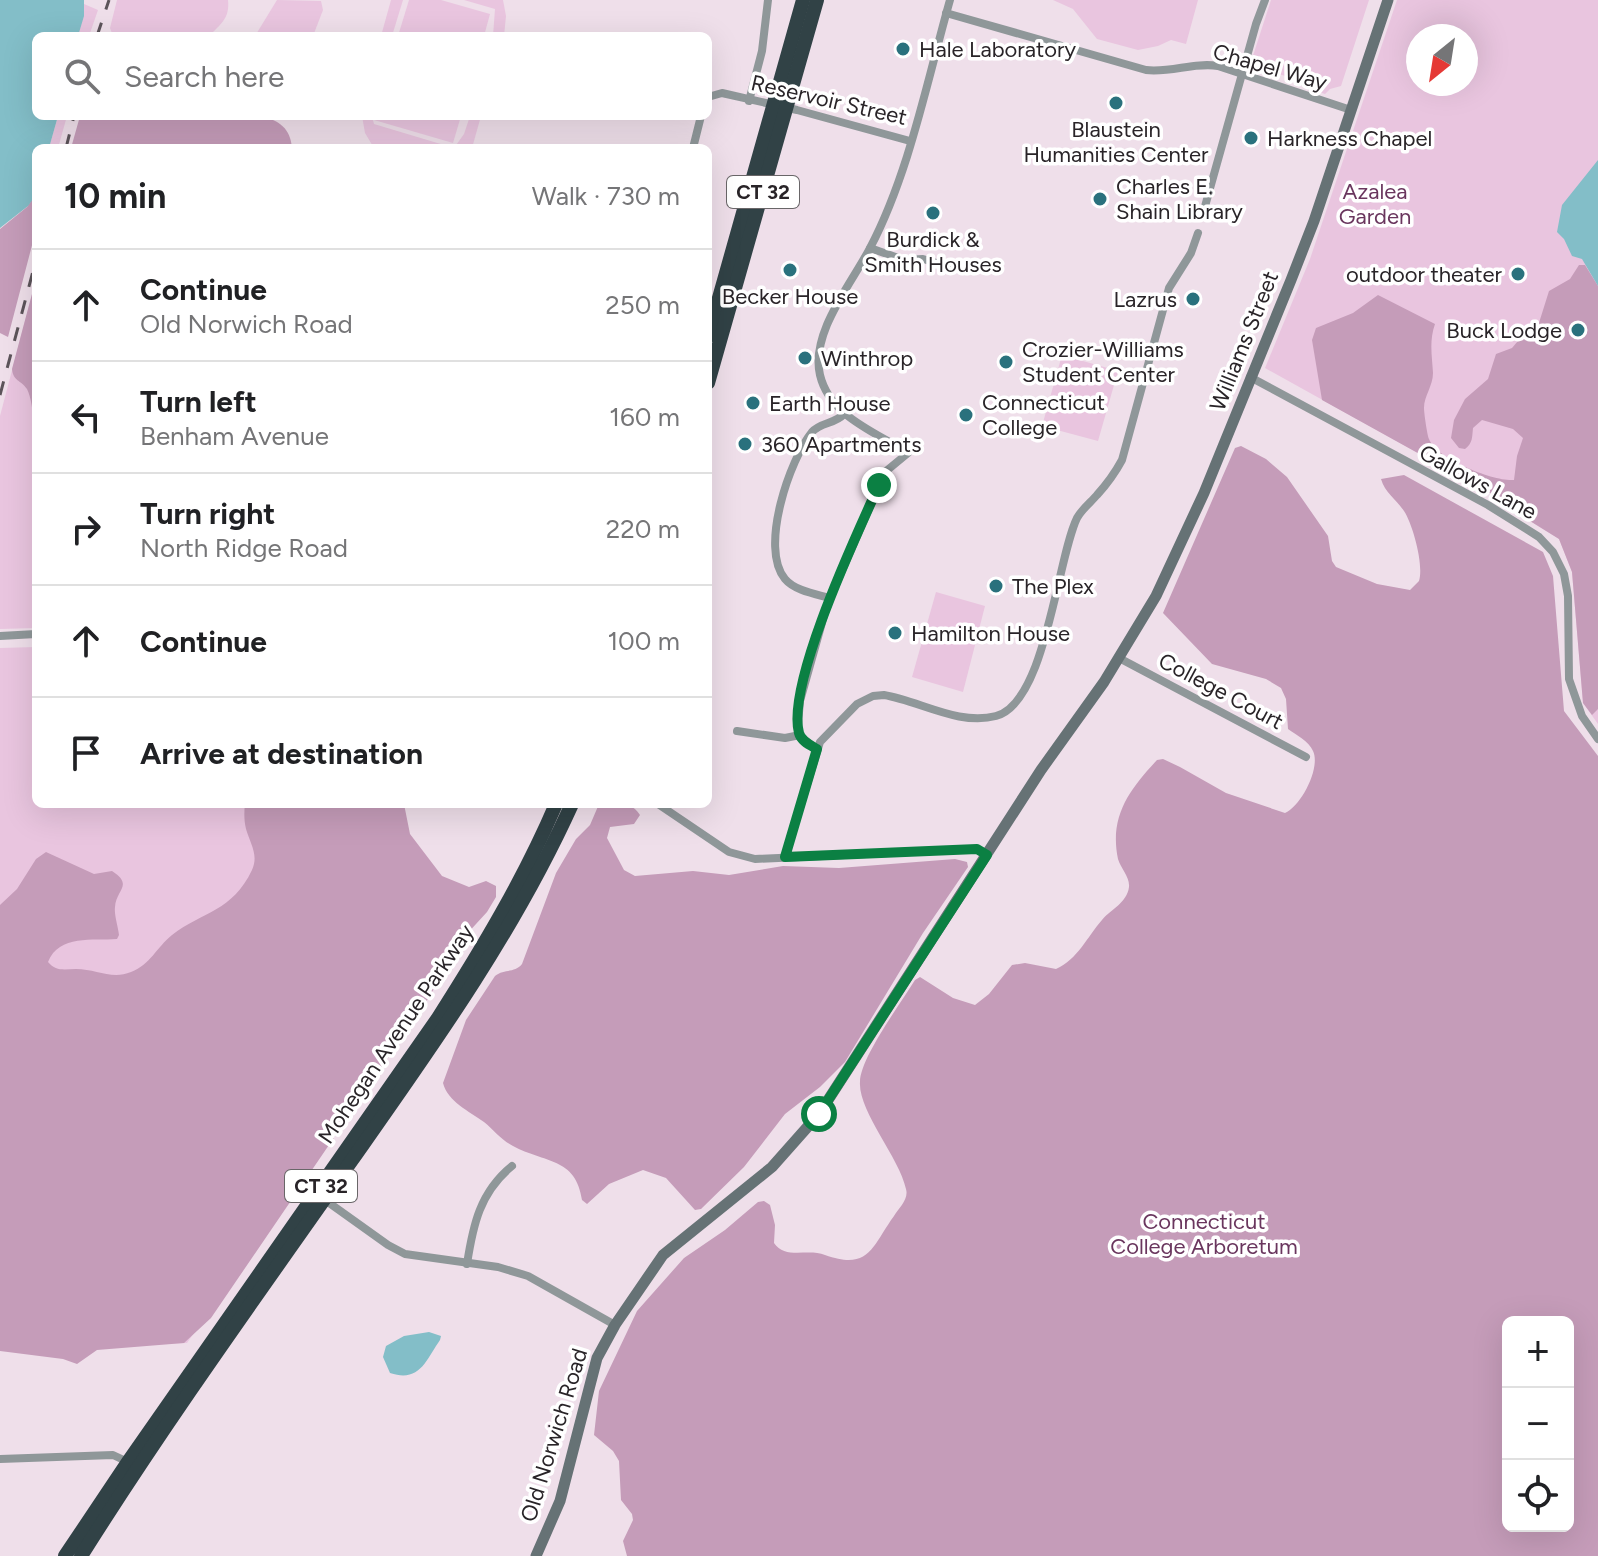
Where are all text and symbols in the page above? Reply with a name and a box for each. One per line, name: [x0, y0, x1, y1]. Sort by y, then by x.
north arrow: [1406, 24, 1478, 96]
search box: [32, 32, 712, 120]
place label: Hale Laboratory: [919, 36, 1076, 63]
street label: Chapel Way: [1210, 38, 1331, 96]
marker: Hale Laboratory: [894, 40, 912, 58]
icon: search: [60, 54, 104, 98]
text: Search here: [124, 58, 284, 95]
street label: Reservoir Street: [748, 69, 910, 131]
marker: Blaustein Humanities Center: [1107, 94, 1125, 112]
place label: Blaustein Humanities Center: [1023, 116, 1209, 168]
place label: Harkness Chapel: [1267, 125, 1432, 152]
marker: Harkness Chapel: [1242, 129, 1260, 147]
place label: Charles E. Shain Library: [1116, 173, 1243, 225]
text: 10 min: [64, 176, 166, 217]
road number: CT 32: [727, 176, 799, 208]
park label: Azalea Garden: [1339, 178, 1411, 230]
text: Walk · 730 m: [532, 180, 680, 212]
marker: Charles E. Shain Library: [1091, 190, 1109, 208]
marker: Burdick & Smith Houses: [924, 204, 942, 222]
place label: Burdick & Smith Houses: [864, 226, 1002, 278]
marker: Becker House: [781, 261, 799, 279]
place label: outdoor theater: [1346, 261, 1503, 288]
marker: outdoor theater: [1509, 265, 1527, 283]
street label: Williams Street: [1204, 267, 1284, 415]
text: Continue: [140, 271, 267, 308]
icon: ahead: [64, 283, 108, 327]
place label: Becker House: [722, 283, 858, 310]
place label: Lazrus: [1114, 286, 1177, 313]
text: 250 m: [605, 289, 680, 321]
marker: Lazrus: [1184, 290, 1202, 308]
text: Old Norwich Road: [140, 308, 353, 340]
place label: Buck Lodge: [1446, 317, 1562, 344]
marker: Buck Lodge: [1569, 321, 1587, 339]
place label: Crozier-Williams Student Center: [1022, 336, 1184, 388]
place label: Winthrop: [821, 345, 913, 372]
marker: Winthrop: [796, 349, 814, 367]
marker: Crozier-Williams Student Center: [997, 353, 1015, 371]
text: Turn left: [140, 383, 257, 420]
place label: Connecticut College: [982, 389, 1105, 441]
place label: Earth House: [769, 390, 891, 417]
marker: Earth House: [744, 394, 762, 412]
icon: left: [64, 395, 108, 439]
text: 160 m: [609, 401, 680, 433]
marker: Connecticut College: [957, 406, 975, 424]
text: Benham Avenue: [140, 420, 329, 452]
place label: 360 Apartments: [761, 431, 921, 458]
marker: 360 Apartments: [736, 435, 754, 453]
street label: Gallows Lane: [1415, 439, 1541, 525]
route end: [861, 467, 897, 503]
text: Turn right: [140, 495, 275, 532]
icon: right: [64, 507, 108, 551]
text: 220 m: [606, 513, 680, 545]
text: North Ridge Road: [140, 532, 348, 564]
place label: The Plex: [1012, 573, 1094, 600]
marker: The Plex: [987, 577, 1005, 595]
icon: ahead: [64, 619, 108, 663]
place label: Hamilton House: [911, 620, 1070, 647]
text: Continue: [140, 623, 267, 660]
marker: Hamilton House: [886, 624, 904, 642]
text: 100 m: [607, 625, 680, 657]
street label: College Court: [1154, 647, 1288, 735]
icon: arrive: [64, 731, 108, 775]
text: Arrive at destination: [140, 735, 423, 772]
street label: Mohegan Avenue Parkway: [312, 919, 480, 1149]
route start: [801, 1096, 837, 1132]
road number: CT 32: [285, 1170, 357, 1202]
park label: Connecticut College Arboretum: [1110, 1208, 1298, 1260]
map controls: [1502, 1316, 1574, 1532]
button: +: [1502, 1316, 1574, 1388]
street label: Old Norwich Road: [515, 1345, 593, 1525]
button: −: [1502, 1388, 1574, 1460]
button: locate: [1502, 1460, 1574, 1532]

